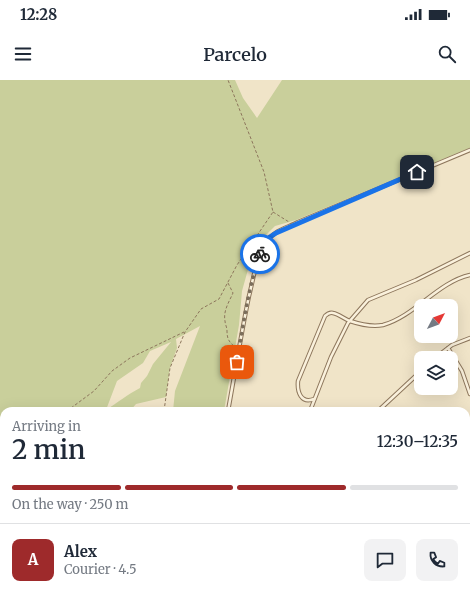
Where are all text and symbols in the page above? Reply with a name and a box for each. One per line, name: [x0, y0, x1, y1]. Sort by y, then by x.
text: 12:28: [20, 5, 57, 24]
icon: menu: [12, 43, 34, 65]
text: Parcelo: [203, 43, 267, 66]
icon: search: [436, 43, 458, 65]
pin: [400, 155, 434, 189]
icon: home: [406, 161, 428, 183]
courier: [240, 234, 280, 274]
icon: bike: [249, 243, 271, 265]
north arrow: [414, 299, 458, 343]
map controls: [414, 299, 458, 395]
pin: [220, 345, 254, 379]
icon: bag: [226, 351, 248, 373]
button: layers: [414, 351, 458, 395]
text: Arriving in: [12, 418, 81, 435]
text: 12:30–12:35: [377, 432, 458, 451]
text: 2 min: [12, 433, 85, 466]
text: On the way · 250 m: [12, 496, 129, 513]
button: chat: [364, 539, 406, 581]
button: phone: [416, 539, 458, 581]
text: Alex: [64, 542, 97, 561]
text: A: [28, 550, 38, 569]
text: Courier · 4.5: [64, 561, 137, 578]

